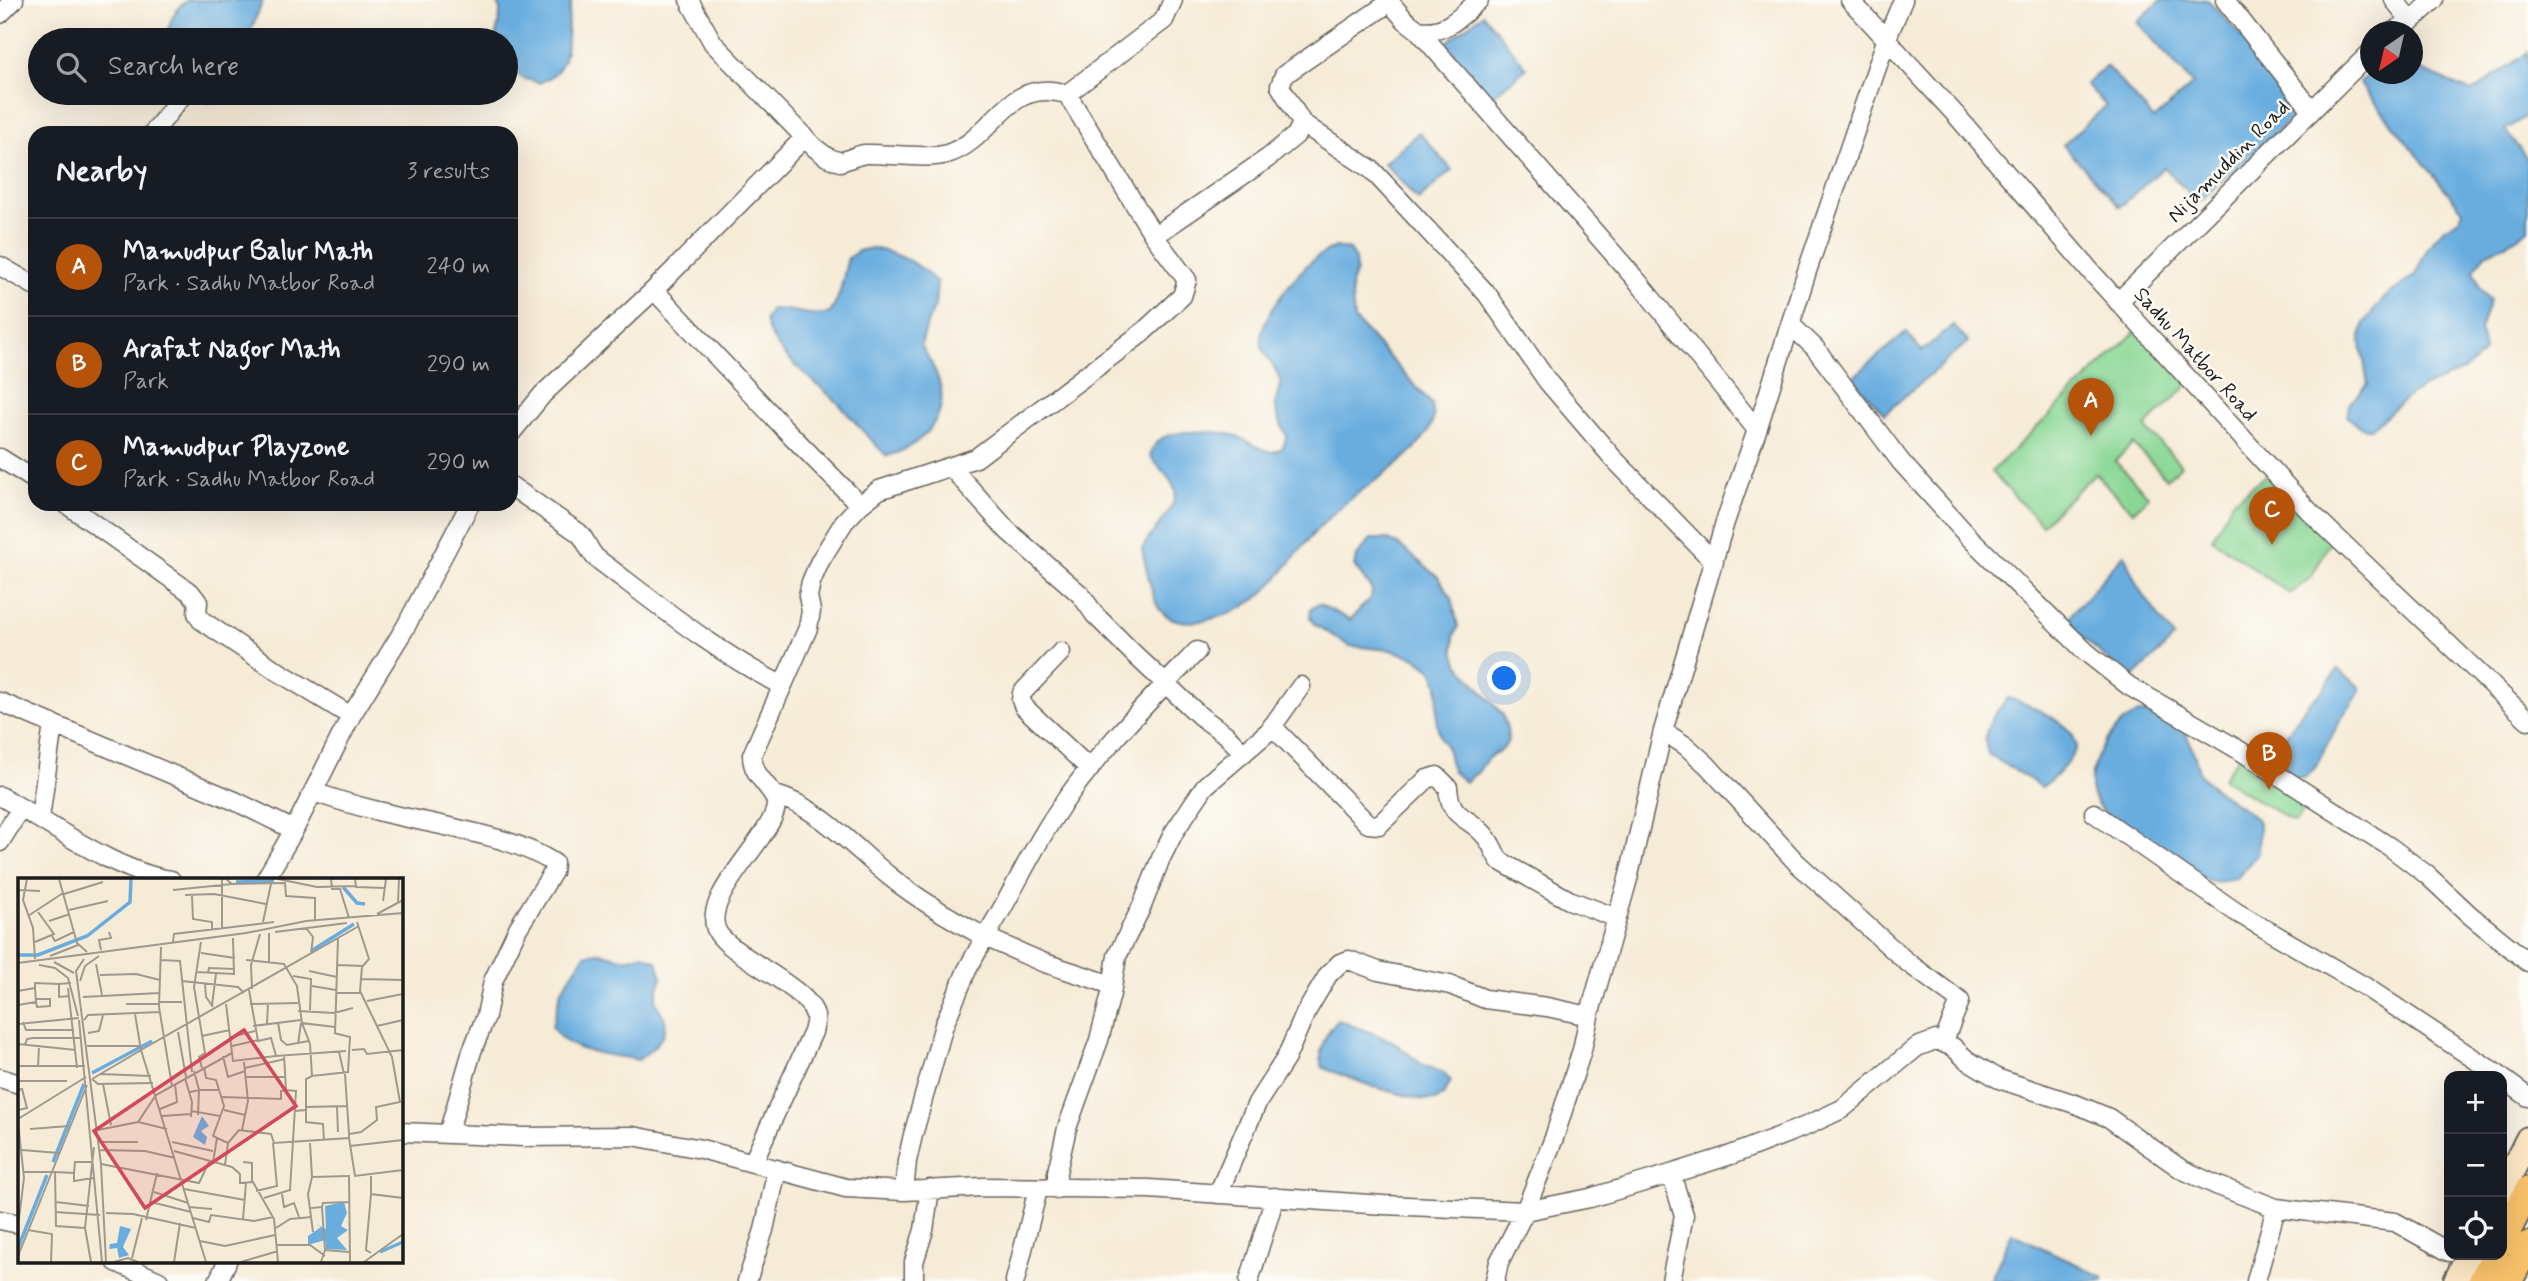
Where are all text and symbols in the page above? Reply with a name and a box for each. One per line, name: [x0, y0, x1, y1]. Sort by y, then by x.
north arrow: [2360, 21, 2423, 84]
search box: [28, 28, 518, 105]
icon: search: [52, 48, 90, 86]
text: Search here: [108, 50, 239, 84]
street label: Nijamuddin Road: [2161, 94, 2296, 229]
text: Nearby: [56, 152, 147, 191]
text: 3 results: [407, 157, 490, 187]
text: Mamudpur Balur Math: [123, 235, 373, 269]
text: A: [71, 252, 87, 282]
text: 240 m: [426, 252, 490, 282]
text: Park · Sadhu Matbor Road: [123, 269, 375, 299]
street label: Sadhu Matbor Road: [2127, 281, 2263, 428]
text: Arafat Nagor Math: [123, 333, 341, 367]
text: B: [72, 350, 86, 380]
text: 290 m: [427, 350, 490, 380]
text: Park: [123, 367, 169, 397]
pin: A: [2068, 378, 2114, 436]
text: Mamudpur Playzone: [123, 431, 349, 465]
text: C: [71, 448, 87, 478]
text: 290 m: [427, 448, 490, 478]
text: Park · Sadhu Matbor Road: [123, 465, 375, 495]
pin: C: [2249, 487, 2295, 545]
your location: [1487, 661, 1521, 695]
pin: B: [2246, 732, 2292, 790]
inset map: [18, 878, 402, 1264]
map controls: [2444, 1071, 2507, 1260]
button: +: [2444, 1071, 2507, 1134]
button: −: [2444, 1134, 2507, 1197]
button: locate: [2444, 1197, 2507, 1260]

